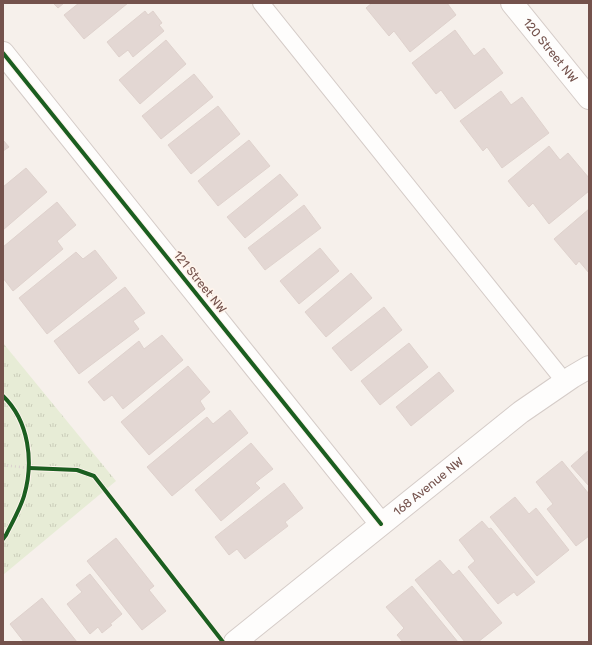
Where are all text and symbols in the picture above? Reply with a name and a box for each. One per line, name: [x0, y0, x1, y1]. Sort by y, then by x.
street label: 120 Street NW: [520, 16, 581, 86]
street label: 121 Street NW: [171, 248, 230, 316]
street label: 168 Avenue NW: [390, 454, 466, 519]

